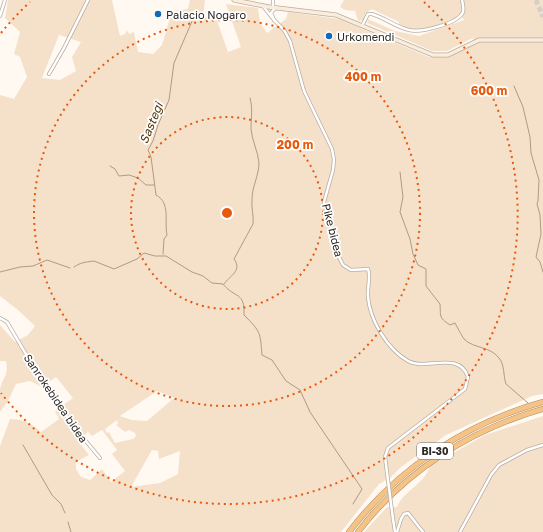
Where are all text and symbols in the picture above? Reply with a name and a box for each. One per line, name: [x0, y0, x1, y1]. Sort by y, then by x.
place label: Palacio Nogaro: [166, 8, 246, 21]
marker: Palacio Nogaro: [153, 9, 163, 19]
place label: Urkomendi: [337, 30, 395, 43]
marker: Urkomendi: [324, 31, 334, 41]
text: 400 m: [345, 69, 381, 84]
text: 600 m: [471, 83, 507, 98]
water label: Sastegi: [136, 99, 167, 146]
text: 200 m: [277, 137, 313, 152]
street label: Pike bidea: [320, 202, 346, 258]
centre of rings: [220, 206, 234, 220]
street label: Sanrokebidea bidea: [22, 351, 90, 445]
road number: BI-30: [417, 443, 453, 459]

